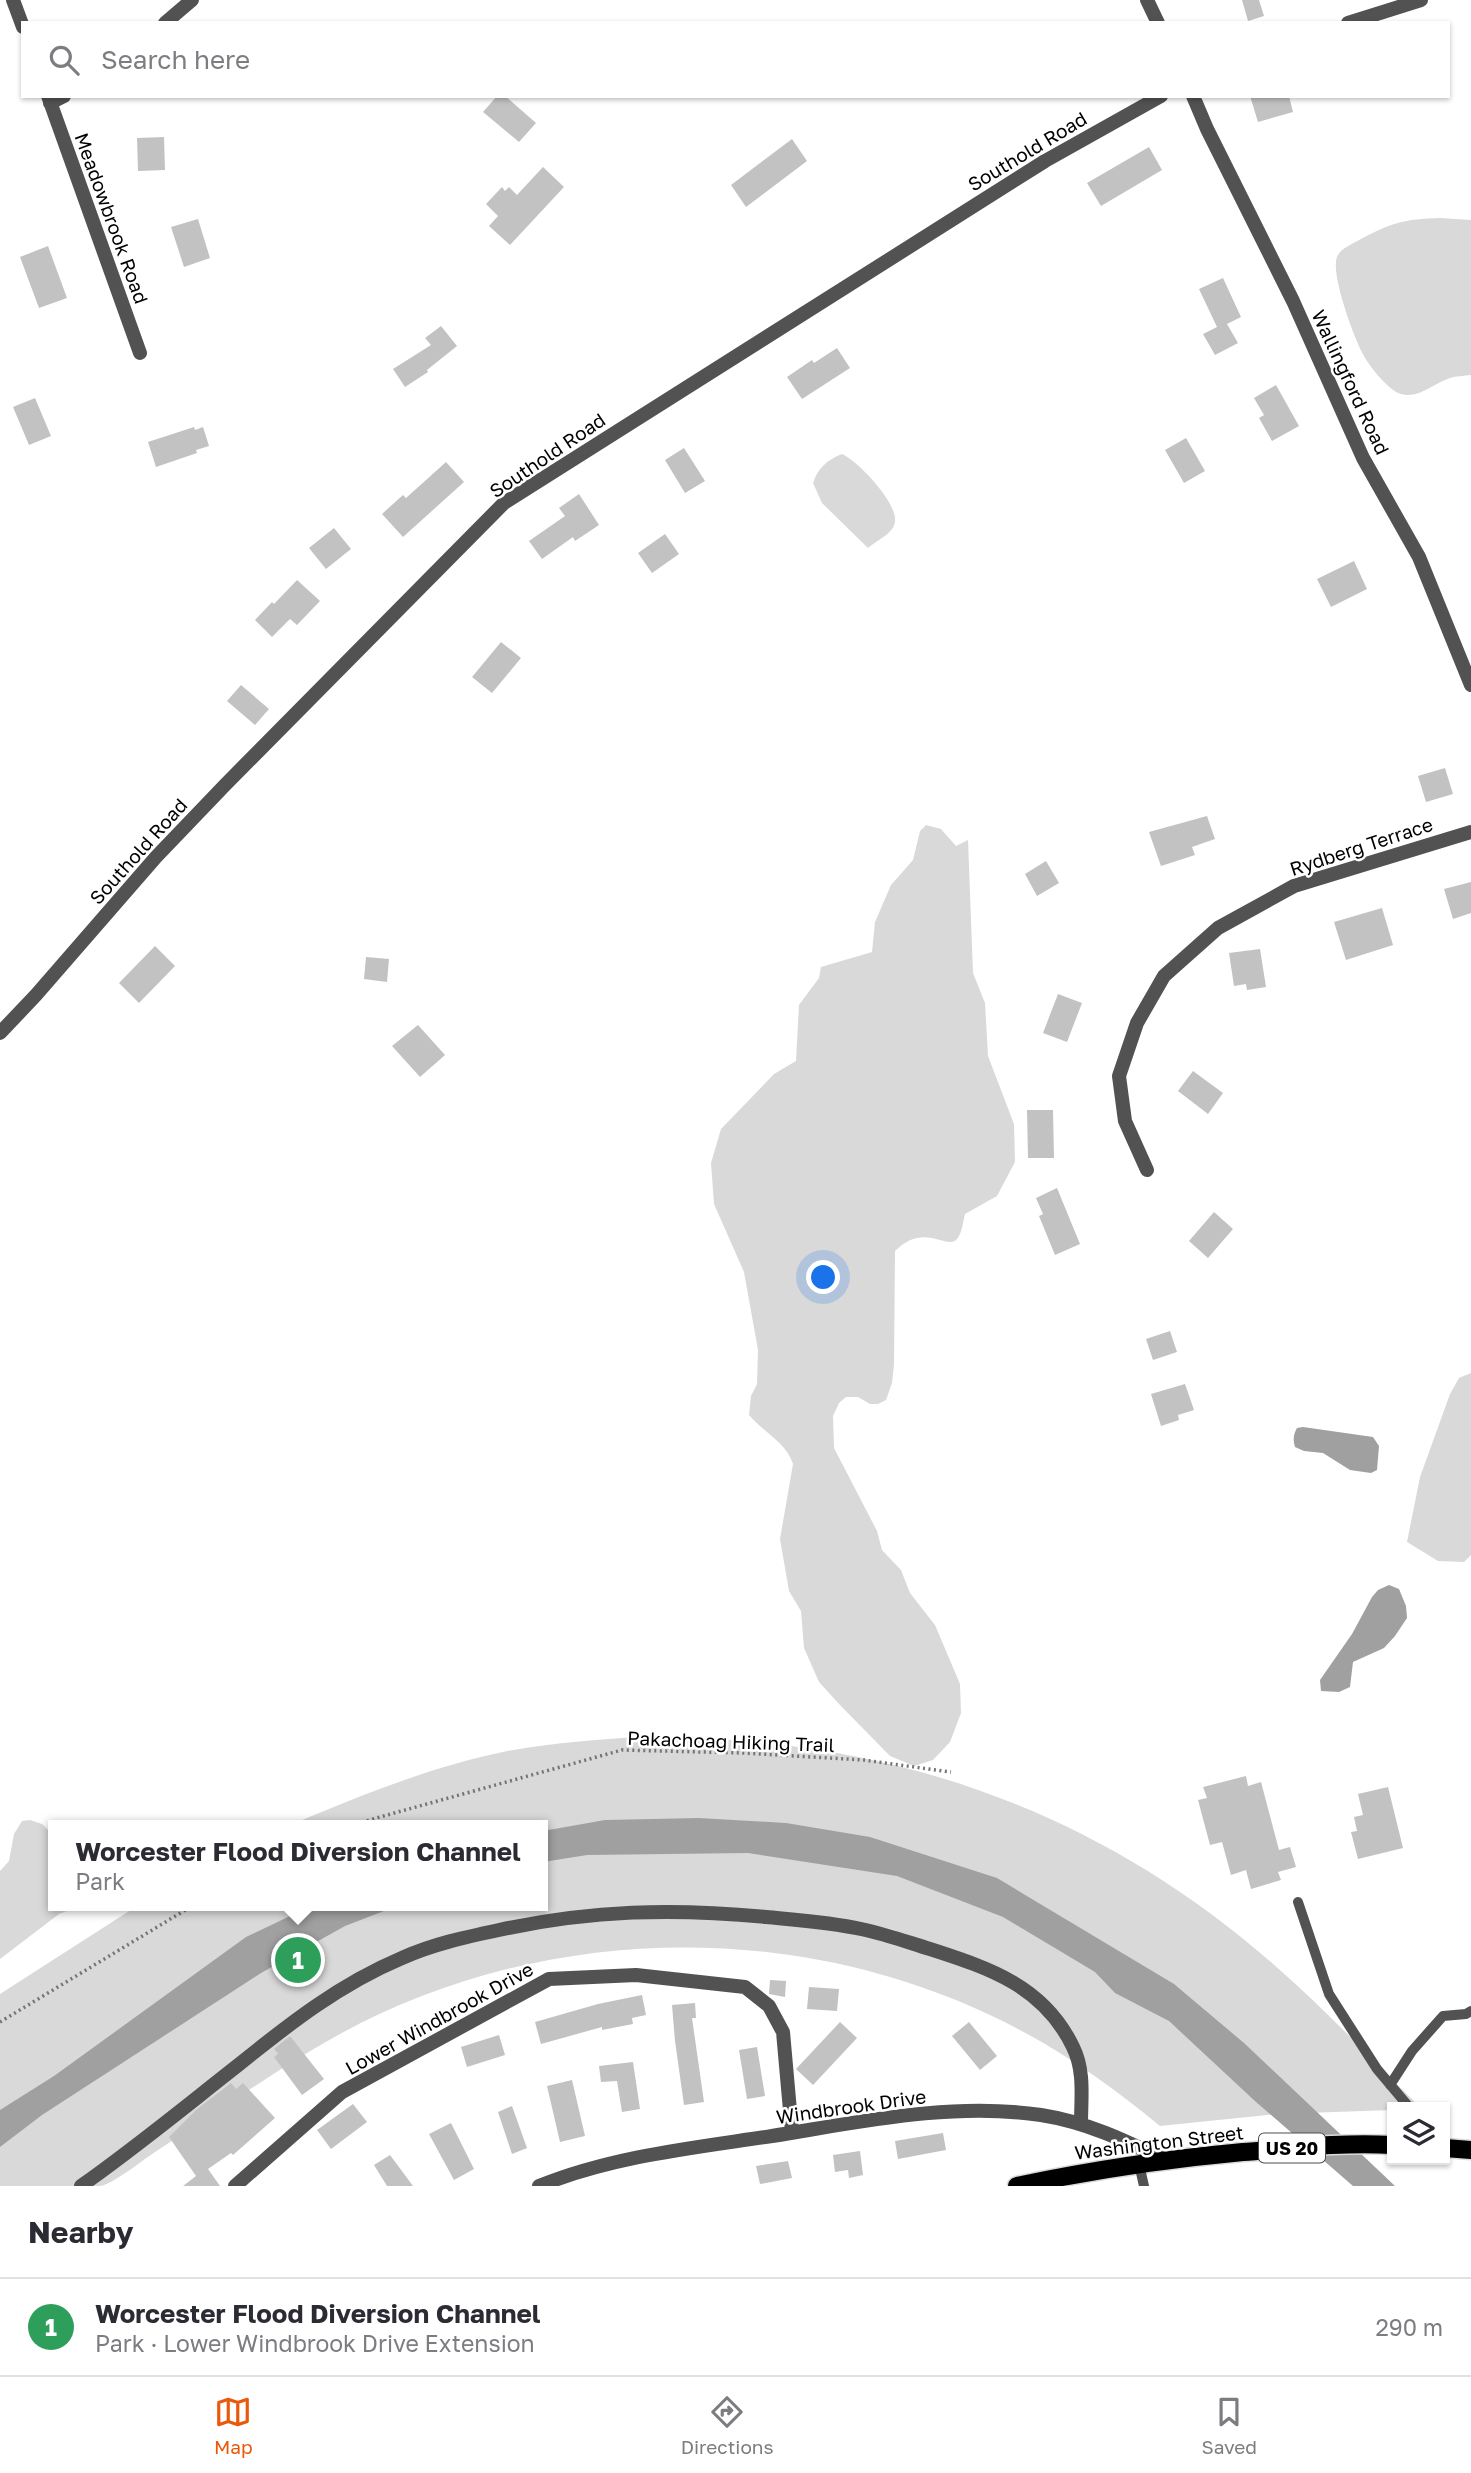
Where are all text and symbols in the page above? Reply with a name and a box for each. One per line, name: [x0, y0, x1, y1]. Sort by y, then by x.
search box: [21, 21, 1450, 98]
icon: search: [45, 41, 83, 79]
text: Search here: [101, 44, 250, 75]
street label: Southold Road: [963, 106, 1091, 196]
street label: Meadowbrook Road: [70, 129, 154, 307]
street label: Wallingford Road: [1307, 306, 1395, 458]
street label: Southold Road: [485, 408, 609, 502]
street label: Southold Road: [84, 793, 192, 909]
street label: Rydberg Terrace: [1287, 812, 1435, 880]
your location: [806, 1260, 840, 1294]
street label: Pakachoag Hiking Trail: [627, 1726, 835, 1756]
popup: [48, 1820, 548, 1911]
text: Worcester Flood Diversion Channel: [75, 1836, 521, 1867]
text: Park: [75, 1867, 125, 1895]
pin: 1: [275, 1934, 321, 1986]
street label: Lower Windbrook Drive: [341, 1957, 537, 2079]
street label: Windbrook Drive: [775, 2084, 927, 2128]
map controls: [1387, 2102, 1450, 2165]
button: layers: [1387, 2102, 1450, 2165]
street label: Washington Street: [1073, 2120, 1245, 2164]
road number: US 20: [1259, 2134, 1325, 2162]
text: Nearby: [28, 2214, 133, 2250]
text: Worcester Flood Diversion Channel: [95, 2298, 540, 2329]
text: 1: [45, 2313, 57, 2341]
text: 290 m: [1375, 2313, 1443, 2341]
text: Park · Lower Windbrook Drive Extension: [95, 2329, 535, 2357]
tab: Map: [214, 2393, 253, 2458]
tab: Directions: [681, 2393, 774, 2458]
tab: Saved: [1202, 2393, 1257, 2458]

